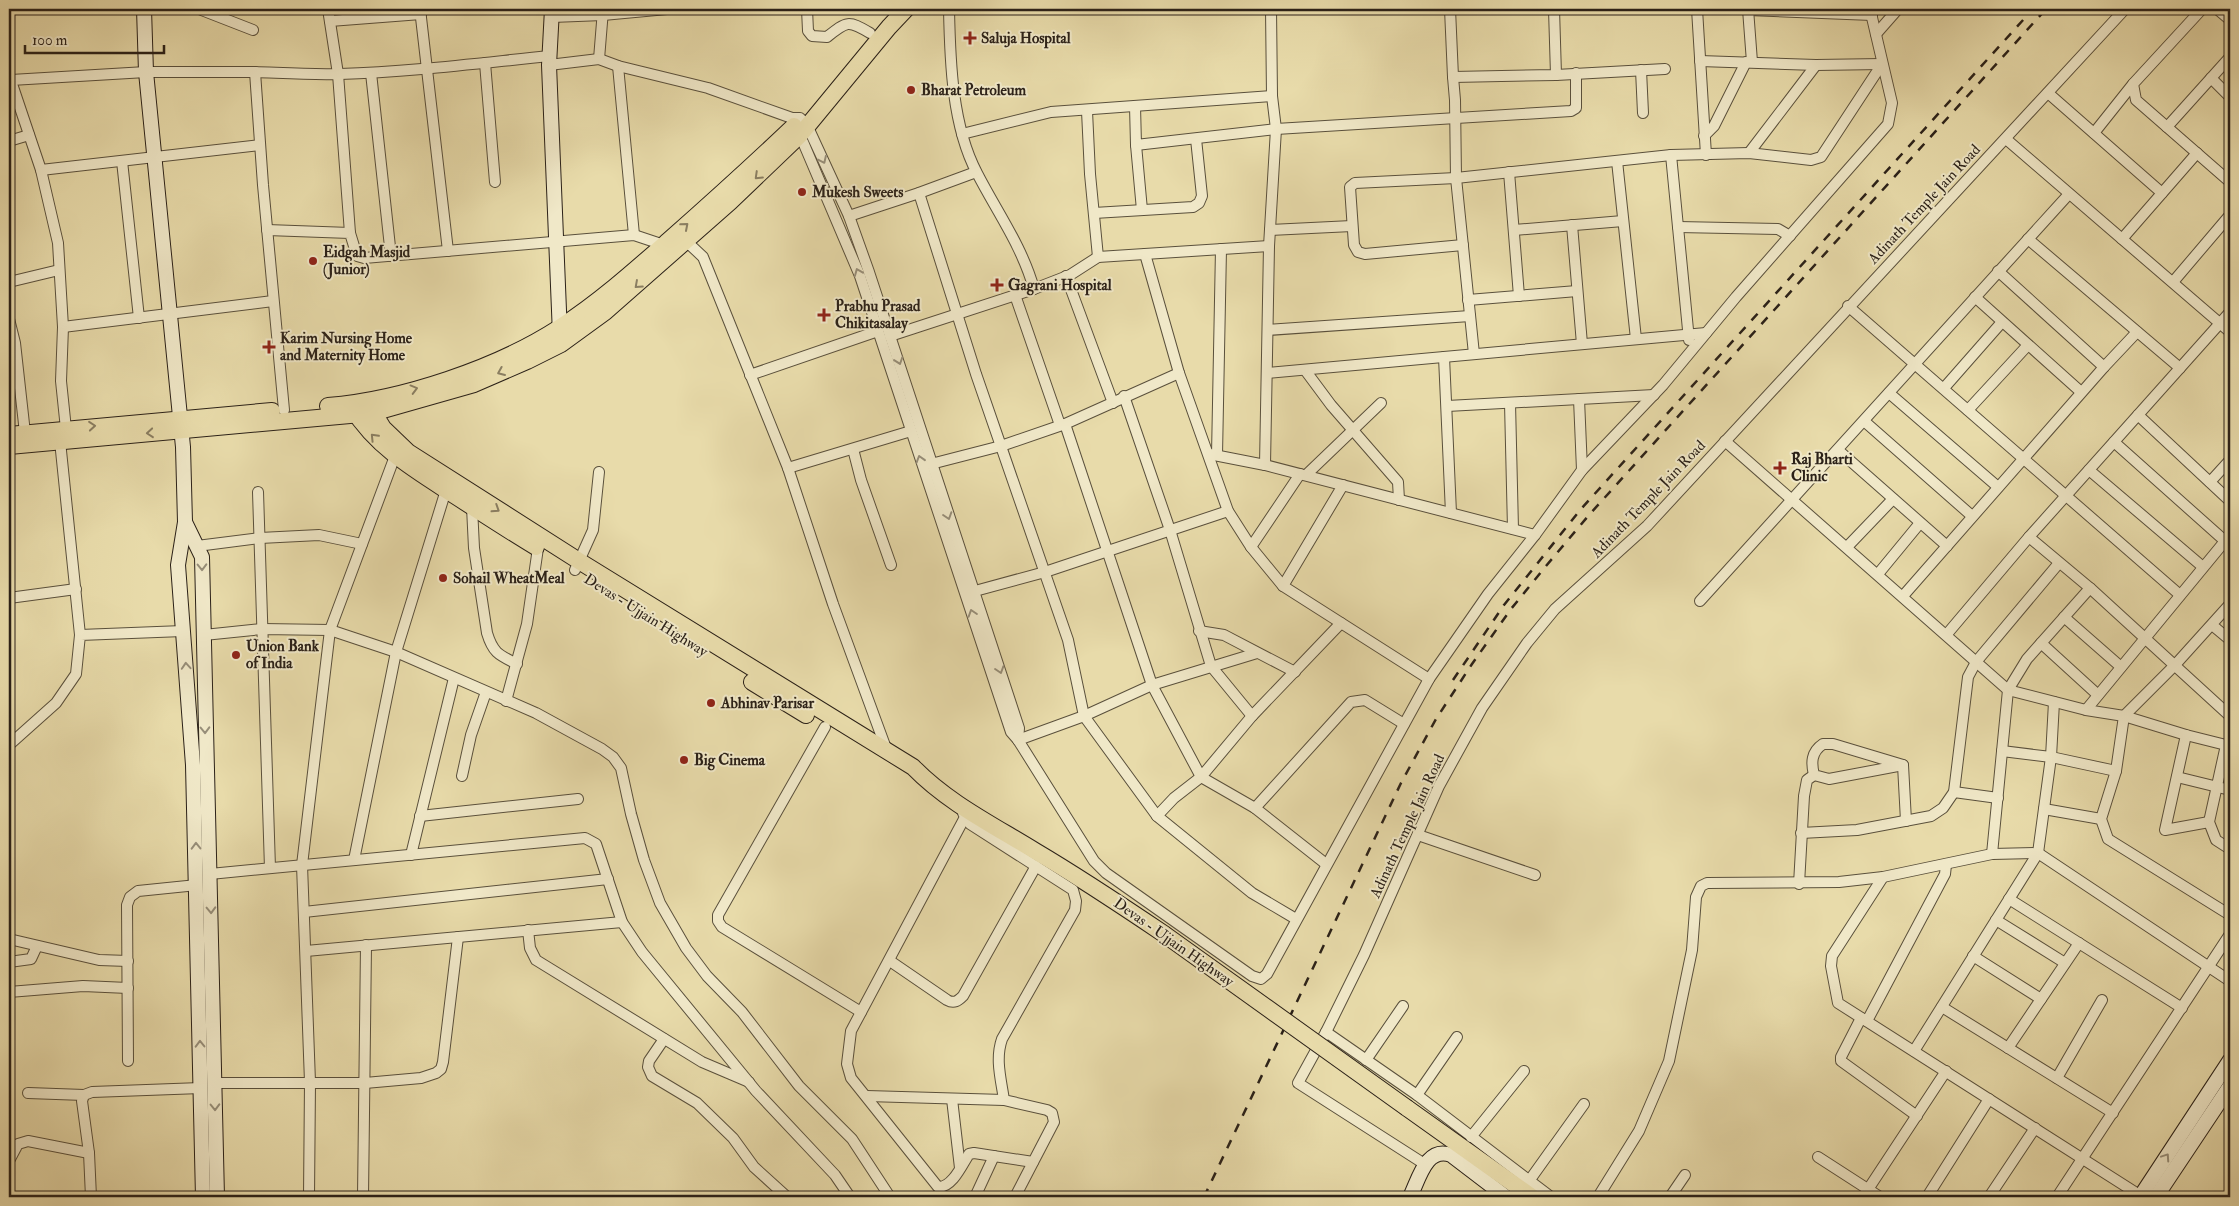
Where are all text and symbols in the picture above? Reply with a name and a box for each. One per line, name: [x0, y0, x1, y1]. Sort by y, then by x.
scale bar: [25, 22, 164, 54]
place label: Saluja Hospital: [981, 29, 1071, 49]
text: 100 m: [32, 31, 68, 50]
marker: Saluja Hospital: [963, 31, 977, 45]
place label: Bharat Petroleum: [921, 81, 1027, 100]
marker: Bharat Petroleum: [905, 84, 917, 96]
street label: Adinath Temple Jain Road: [1863, 140, 1986, 270]
one-way arrow: [817, 155, 827, 164]
one-way arrow: [754, 170, 763, 179]
place label: Mukesh Sweets: [811, 183, 903, 202]
marker: Mukesh Sweets: [796, 186, 808, 198]
one-way arrow: [679, 223, 688, 232]
place label: Eidgah Masjid (Junior): [323, 243, 411, 280]
marker: Eidgah Masjid (Junior): [307, 255, 319, 267]
one-way arrow: [853, 268, 864, 277]
place label: Gagrani Hospital: [1008, 276, 1112, 296]
marker: Gagrani Hospital: [990, 278, 1004, 292]
one-way arrow: [634, 279, 643, 288]
place label: Prabhu Prasad Chikitasalay: [835, 297, 921, 334]
marker: Prabhu Prasad Chikitasalay: [817, 308, 831, 322]
place label: Karim Nursing Home and Maternity Home: [280, 329, 413, 366]
marker: Karim Nursing Home and Maternity Home: [262, 340, 276, 354]
one-way arrow: [893, 357, 903, 365]
one-way arrow: [497, 366, 506, 377]
one-way arrow: [409, 384, 417, 394]
one-way arrow: [88, 421, 96, 432]
one-way arrow: [145, 427, 153, 438]
one-way arrow: [371, 433, 380, 442]
street label: Adinath Temple Jain Road: [1586, 436, 1711, 564]
place label: Raj Bharti Clinic: [1791, 450, 1853, 486]
one-way arrow: [915, 456, 925, 464]
marker: Raj Bharti Clinic: [1773, 461, 1787, 475]
one-way arrow: [491, 502, 500, 512]
one-way arrow: [943, 512, 953, 520]
one-way arrow: [197, 563, 208, 571]
place label: Sohail WheatMeal: [453, 569, 565, 588]
street label: Devas - Ujjain Highway: [580, 570, 712, 661]
marker: Sohail WheatMeal: [437, 572, 449, 584]
one-way arrow: [967, 610, 977, 618]
place label: Union Bank of India: [246, 637, 320, 673]
marker: Union Bank of India: [230, 649, 242, 661]
one-way arrow: [180, 662, 191, 670]
one-way arrow: [995, 666, 1005, 674]
place label: Abhinav Parisar: [720, 694, 814, 713]
marker: Abhinav Parisar: [705, 697, 717, 709]
one-way arrow: [200, 726, 211, 734]
place label: Big Cinema: [694, 751, 766, 771]
street label: Adinath Temple Jain Road: [1365, 751, 1450, 903]
marker: Big Cinema: [678, 754, 690, 766]
one-way arrow: [190, 842, 201, 850]
street label: Devas - Ujjain Highway: [1110, 894, 1238, 991]
one-way arrow: [206, 906, 216, 914]
one-way arrow: [195, 1039, 205, 1047]
one-way arrow: [210, 1104, 220, 1111]
one-way arrow: [2160, 1153, 2170, 1162]

